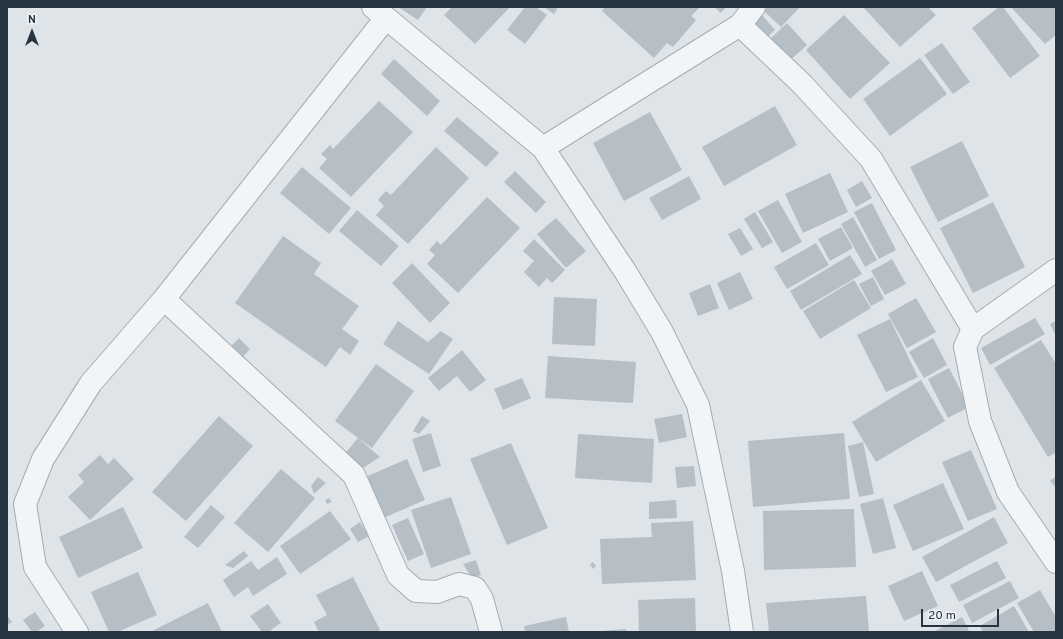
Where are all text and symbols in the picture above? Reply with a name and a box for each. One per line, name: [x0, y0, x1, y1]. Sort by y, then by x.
north arrow: [12, 12, 52, 52]
text: N: [28, 13, 36, 27]
scale bar: [923, 601, 1001, 627]
text: 20 m: [928, 608, 956, 624]

